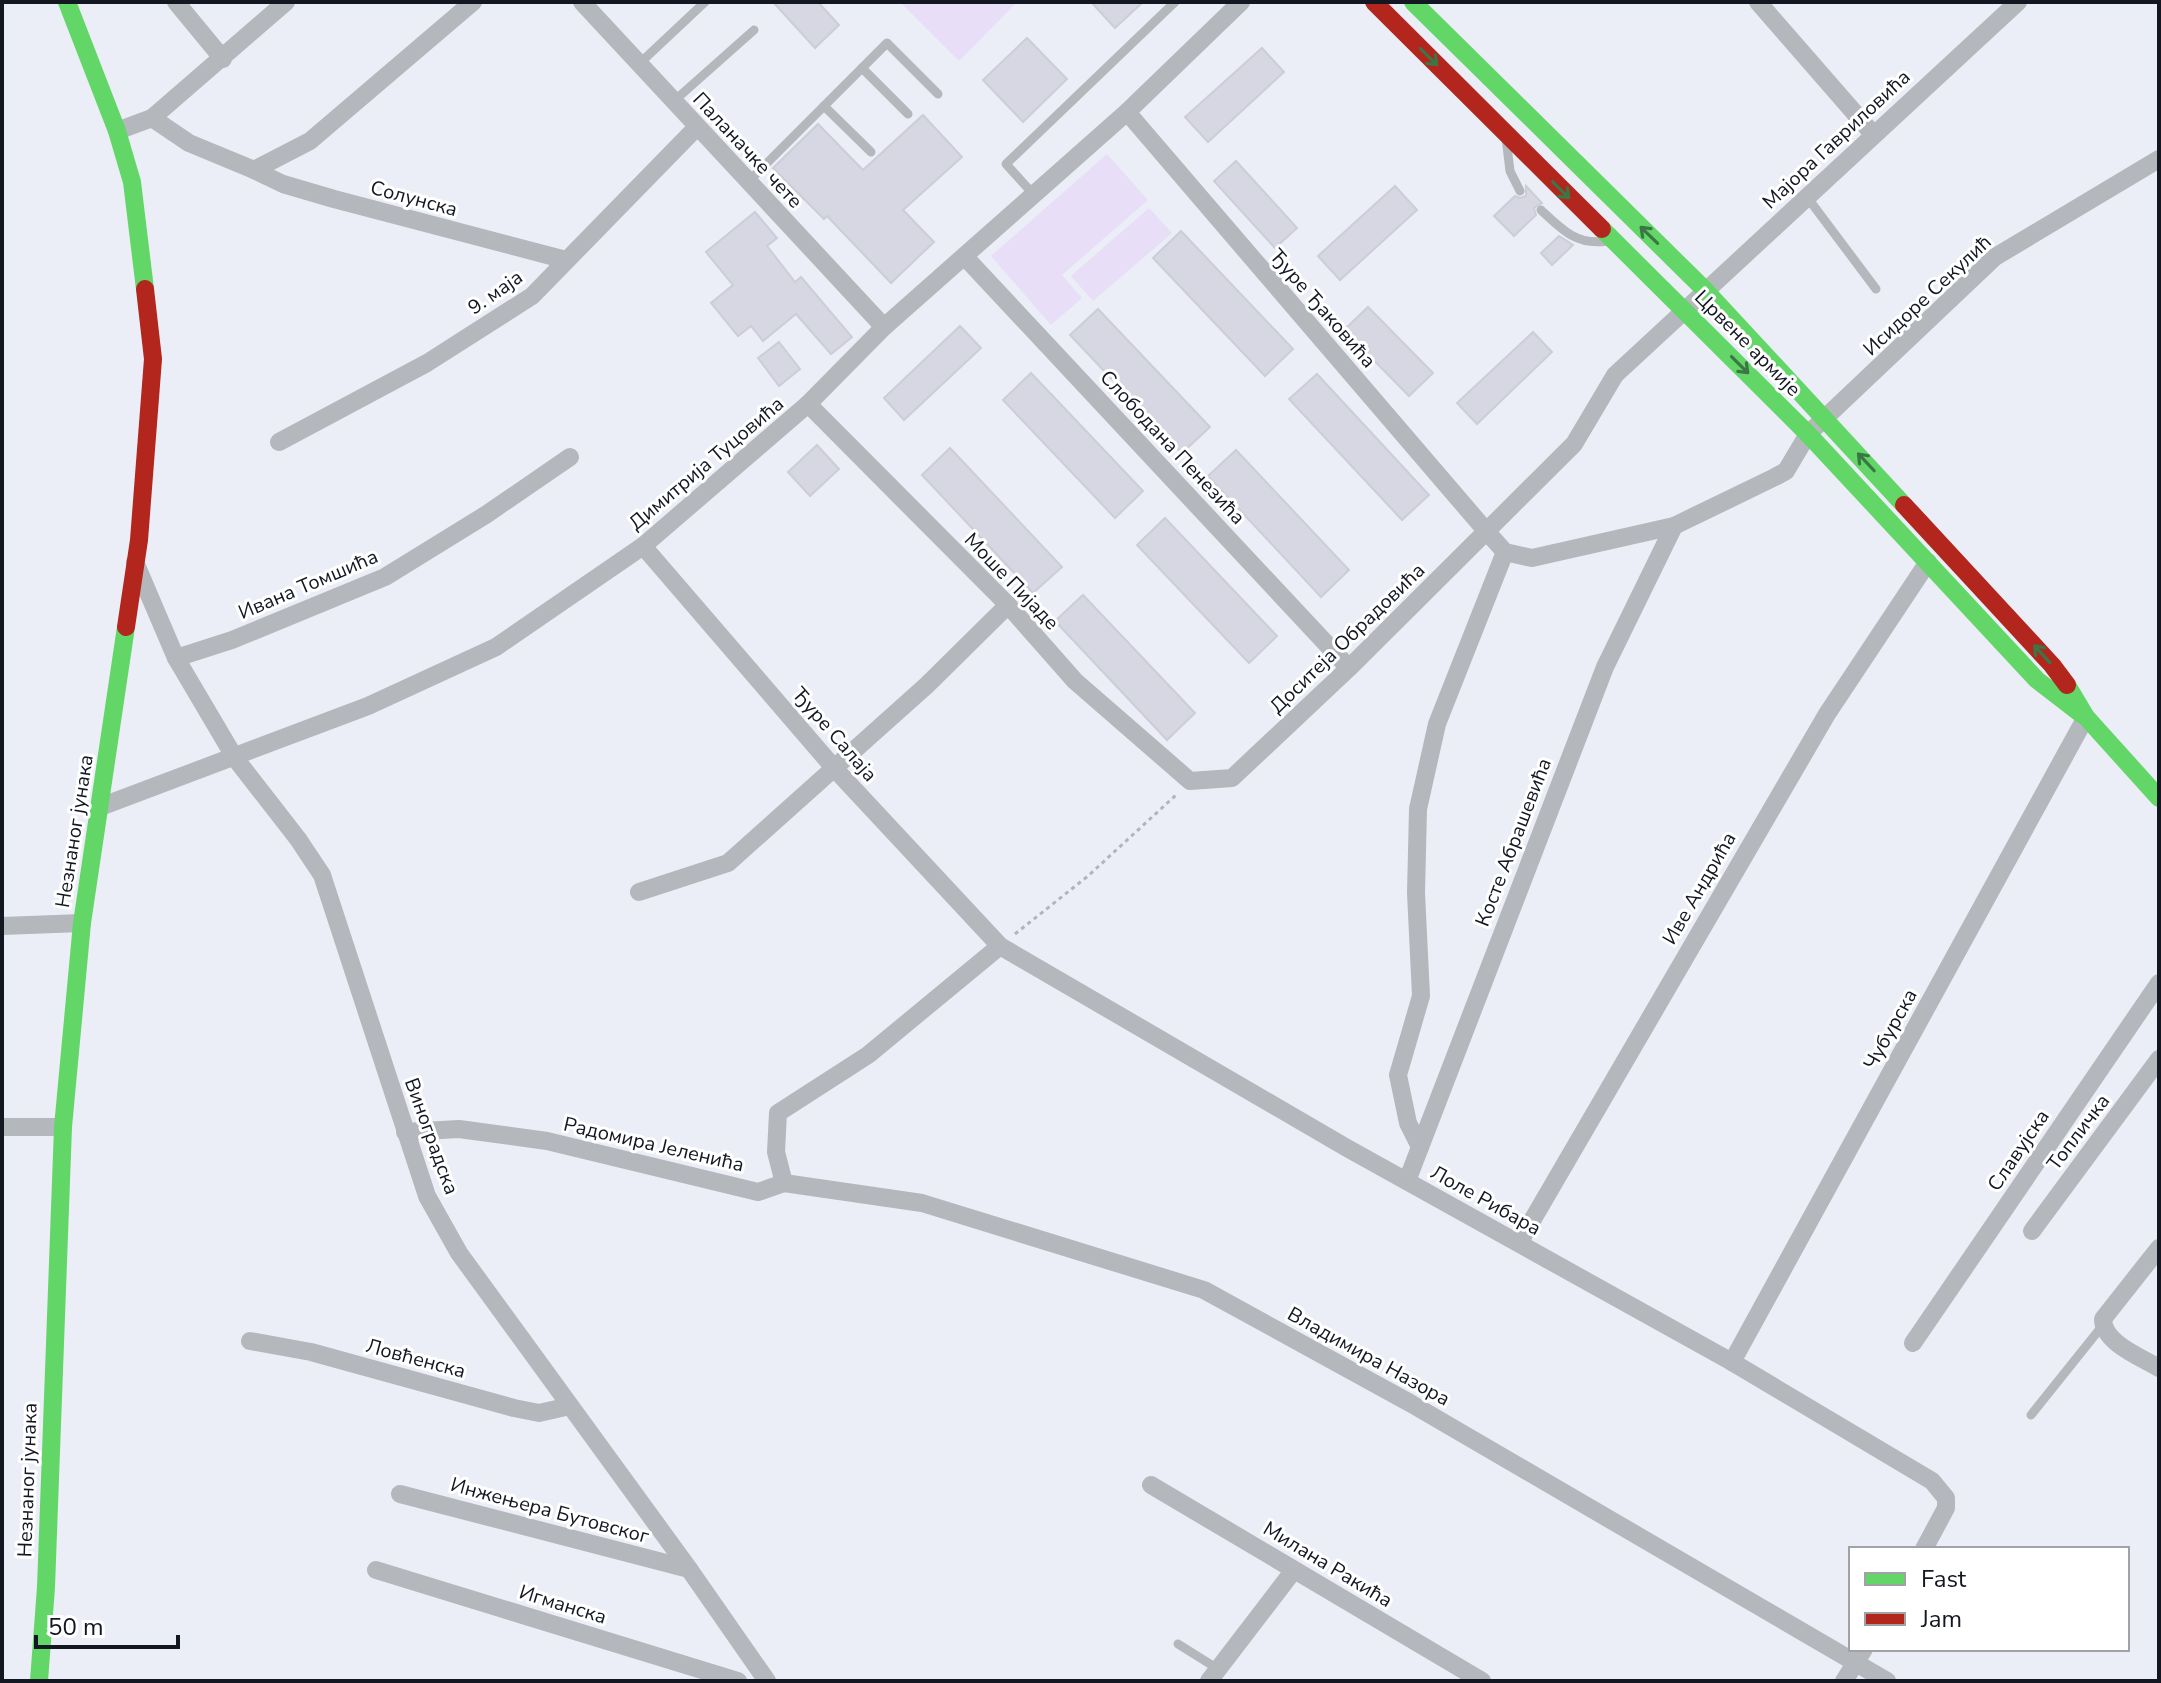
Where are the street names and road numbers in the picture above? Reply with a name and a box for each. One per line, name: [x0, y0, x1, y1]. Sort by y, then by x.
street label: Мајора Гавриловића: [1757, 64, 1916, 215]
street label: Паланачке чете: [687, 86, 809, 214]
street label: Солунска: [367, 174, 460, 223]
street label: Исидоре Секулић: [1857, 229, 1997, 362]
street label: Ђуре Ђаковића: [1263, 243, 1382, 374]
street label: 9. маја: [462, 264, 528, 321]
street label: Црвене армије: [1688, 284, 1807, 403]
street label: Слободана Пенезића: [1094, 364, 1251, 530]
street label: Димитрија Туцовића: [623, 390, 790, 536]
street label: Моше Пијаде: [958, 527, 1065, 636]
street label: Ивана Томшића: [234, 543, 382, 626]
street label: Доситеја Обрадовића: [1264, 557, 1431, 720]
street label: Ђуре Салаја: [786, 681, 883, 787]
street label: Незнаног јунака: [49, 753, 100, 910]
street label: Косте Абрашевића: [1469, 754, 1558, 930]
street label: Иве Андрића: [1656, 827, 1743, 949]
street label: Чубурска: [1857, 984, 1924, 1074]
street label: Виноградска: [398, 1074, 465, 1198]
street label: Топличка: [2041, 1089, 2116, 1176]
street label: Славујска: [1981, 1104, 2056, 1196]
street label: Радомира Јеленића: [561, 1111, 747, 1178]
street label: Лоле Рибара: [1426, 1159, 1546, 1242]
street label: Владимира Назора: [1283, 1301, 1455, 1412]
street label: Ловћенска: [363, 1332, 469, 1385]
street label: Незнаног јунака: [11, 1402, 44, 1558]
street label: Инжењера Бутовског: [448, 1471, 652, 1550]
street label: Милана Ракића: [1258, 1515, 1397, 1614]
street label: Игманска: [516, 1578, 610, 1631]

